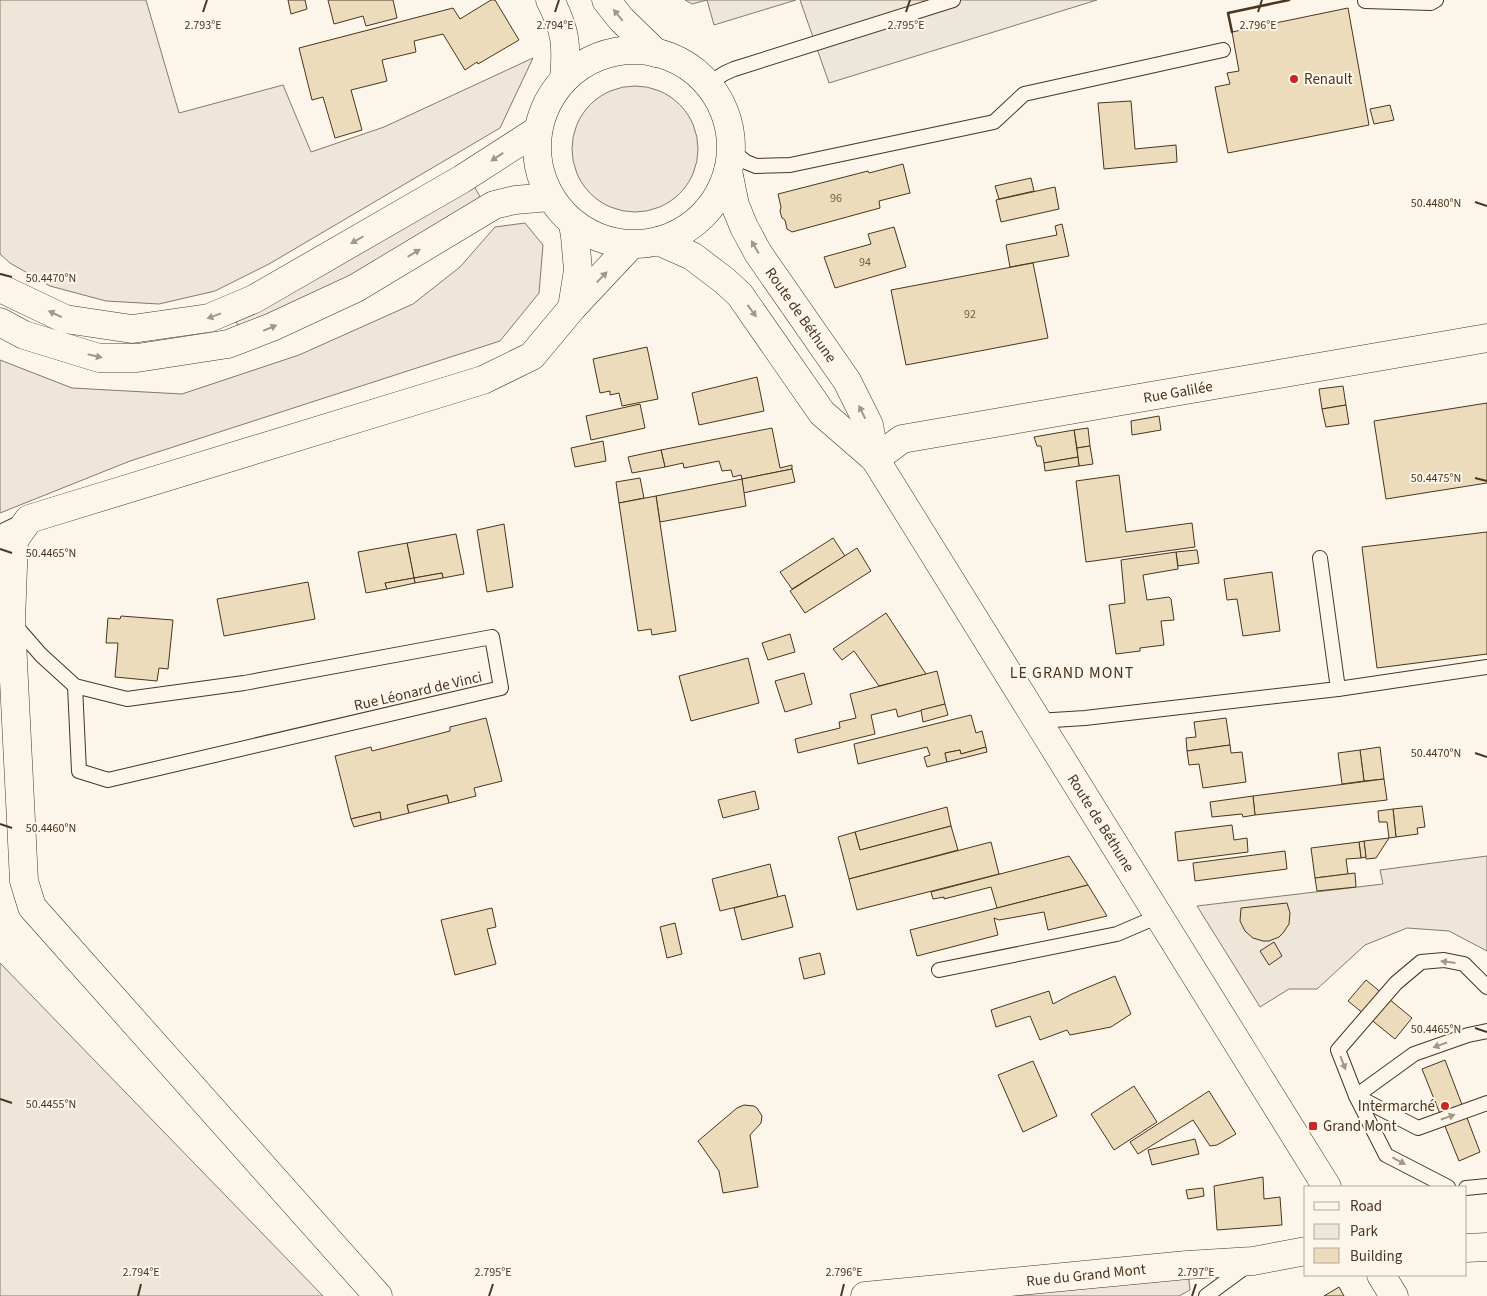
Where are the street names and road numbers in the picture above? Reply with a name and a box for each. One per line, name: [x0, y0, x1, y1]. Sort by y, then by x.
street label: Route de Béthune: [760, 263, 841, 367]
street label: Rue Galilée: [1142, 376, 1214, 409]
street label: Rue Léonard de Vinci: [352, 667, 484, 716]
street label: Route de Béthune: [1062, 770, 1139, 876]
street label: Rue du Grand Mont: [1025, 1259, 1147, 1292]

